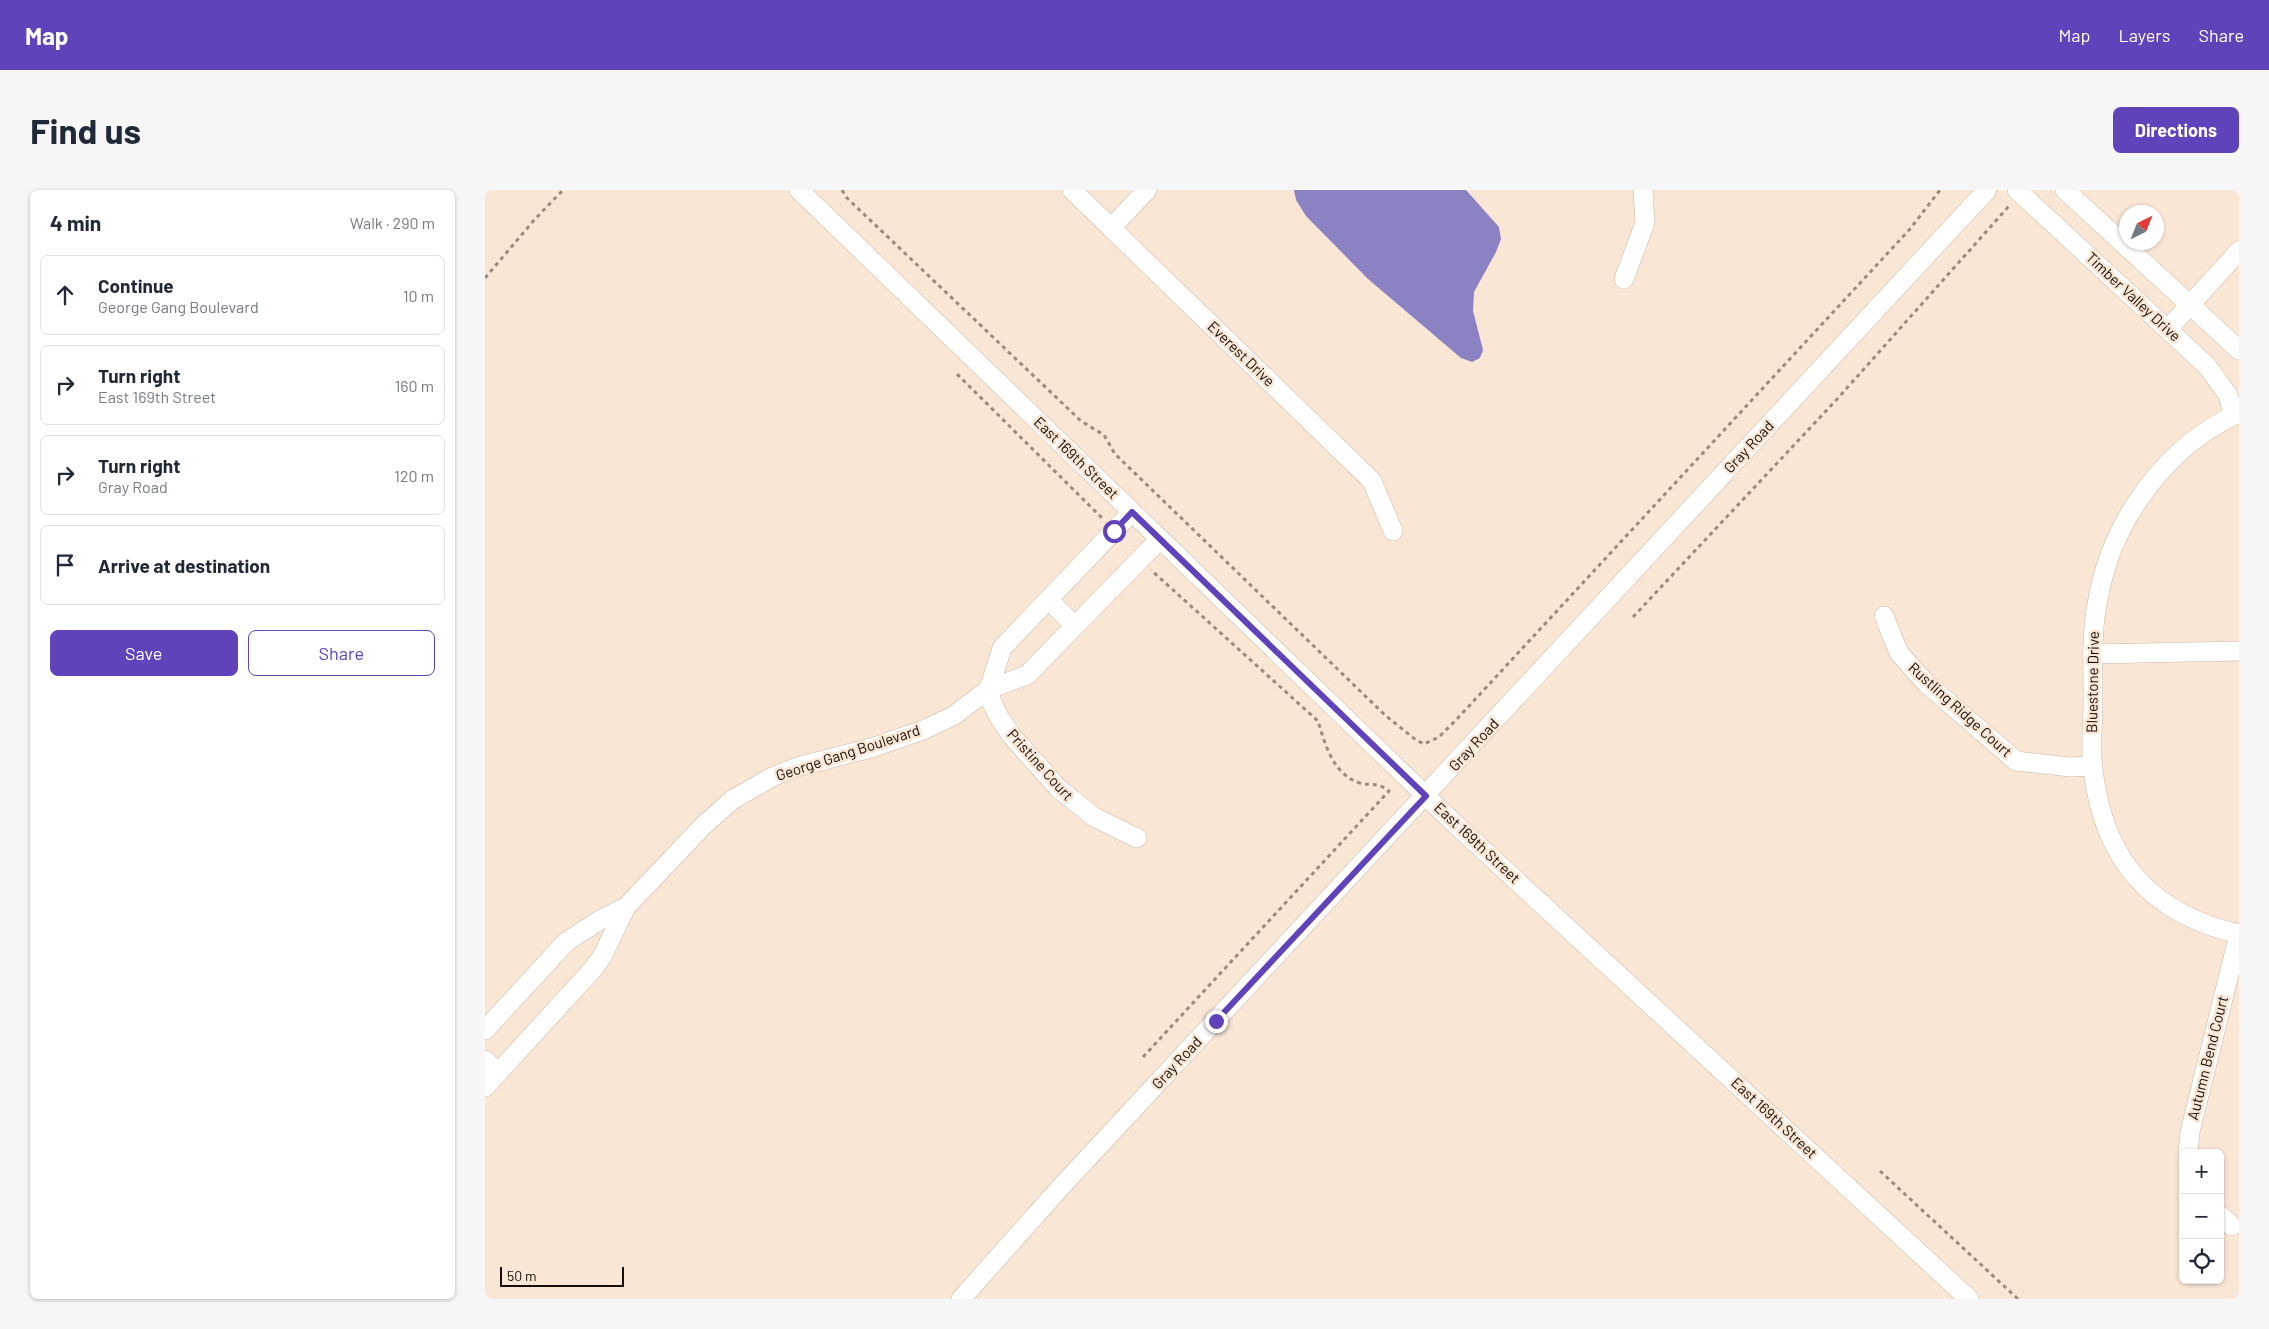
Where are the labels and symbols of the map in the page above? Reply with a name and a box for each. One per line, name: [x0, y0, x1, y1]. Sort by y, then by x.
north arrow: [2119, 205, 2164, 250]
street label: Timber Valley Drive: [2083, 248, 2185, 345]
street label: Everest Drive: [1204, 317, 1279, 390]
street label: East 169th Street: [1031, 412, 1123, 502]
street label: Gray Road: [1719, 416, 1777, 476]
route start: [1103, 520, 1126, 543]
street label: Bluestone Drive: [2082, 631, 2102, 733]
street label: Rustling Ridge Court: [1905, 658, 2016, 760]
street label: Gray Road: [1444, 714, 1502, 774]
street label: George Gang Boulevard: [773, 720, 922, 784]
street label: Pristine Court: [1004, 725, 1078, 804]
street label: East 169th Street: [1431, 798, 1524, 887]
street label: Autumn Bend Court: [2183, 994, 2231, 1122]
route end: [1205, 1010, 1228, 1033]
street label: Gray Road: [1147, 1032, 1205, 1092]
street label: East 169th Street: [1728, 1073, 1821, 1162]
scale bar: [500, 1264, 624, 1287]

